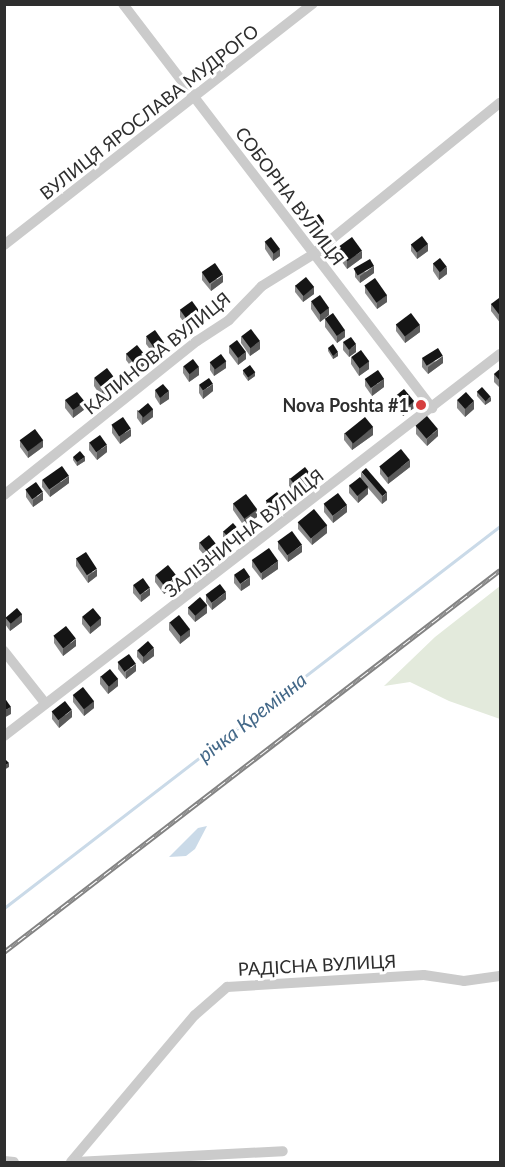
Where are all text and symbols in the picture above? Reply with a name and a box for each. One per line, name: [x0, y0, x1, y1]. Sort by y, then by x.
street label: ВУЛИЦЯ ЯРОСЛАВА МУДРОГО: [35, 20, 263, 204]
street label: СОБОРНА ВУЛИЦЯ: [231, 123, 349, 269]
street label: КАЛИНОВА ВУЛИЦЯ: [79, 287, 235, 419]
place label: Nova Poshta #1: [282, 394, 409, 416]
marker: Nova Poshta #1: [414, 398, 428, 412]
street label: ЗАЛІЗНИЧНА ВУЛИЦЯ: [160, 464, 328, 602]
water label: річка Кремінна: [193, 667, 311, 767]
street label: РАДІСНА ВУЛИЦЯ: [237, 950, 397, 980]

